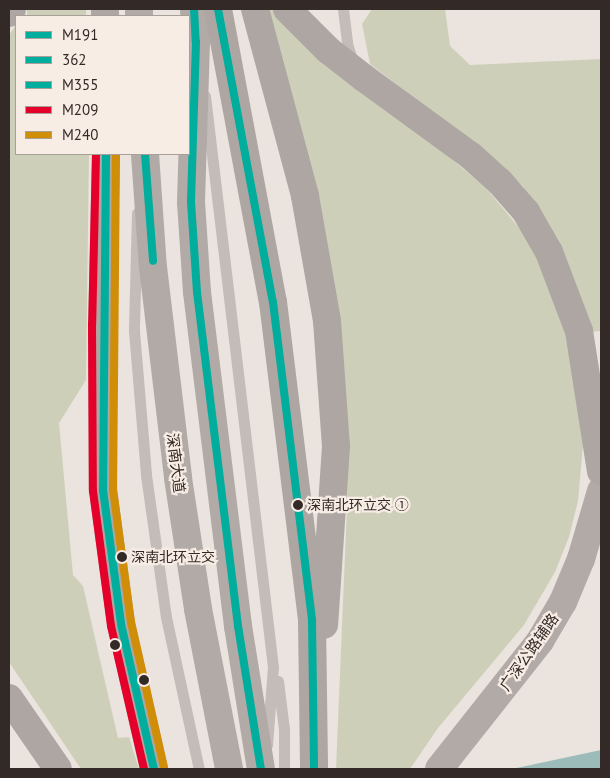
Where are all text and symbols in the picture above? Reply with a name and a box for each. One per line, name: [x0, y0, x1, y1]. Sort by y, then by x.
legend: [15, 15, 190, 155]
text: M191: [62, 25, 98, 44]
text: 362: [62, 50, 87, 69]
text: M355: [62, 75, 98, 94]
text: M209: [62, 100, 98, 119]
text: M240: [62, 125, 98, 144]
street label: 深南大道: [163, 432, 189, 494]
place label: 深南北环立交 ①: [307, 497, 409, 513]
marker: 深南北环立交 ①: [293, 500, 303, 510]
place label: 深南北环立交: [131, 549, 215, 565]
marker: 深南北环立交: [117, 552, 127, 562]
street label: 广深公路辅路: [496, 610, 562, 694]
unlabelled marker: [110, 640, 120, 650]
unlabelled marker: [139, 675, 149, 685]

